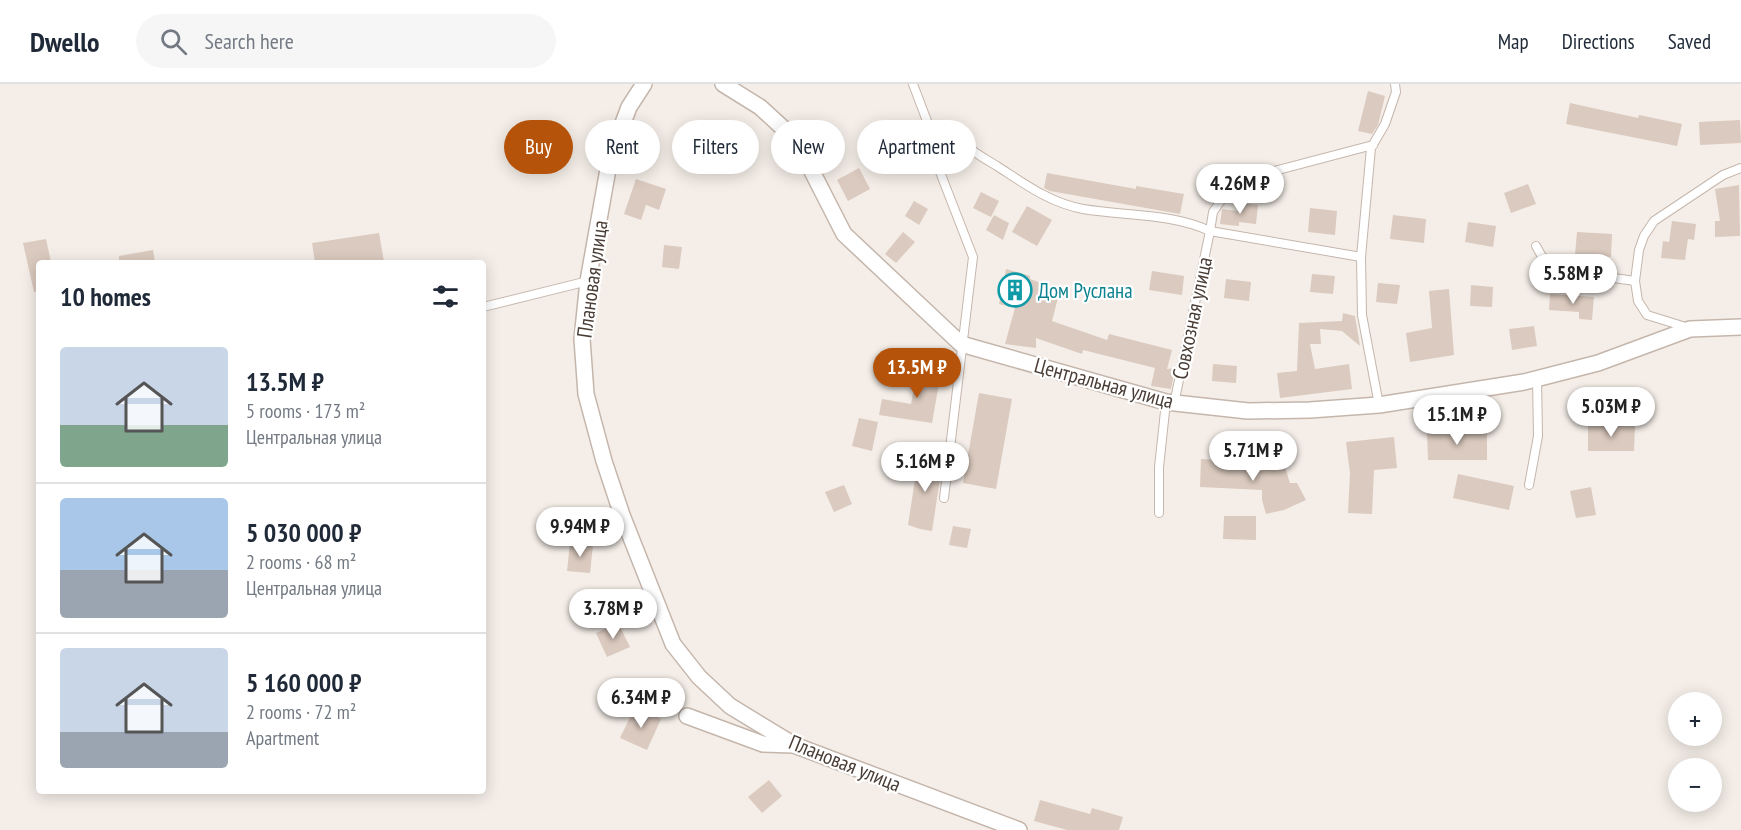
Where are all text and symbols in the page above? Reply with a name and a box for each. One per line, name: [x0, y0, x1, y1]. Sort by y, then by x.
search box: [136, 14, 556, 68]
text: Dwello: [30, 23, 100, 60]
icon: search: [157, 25, 190, 58]
text: Search here: [205, 27, 294, 55]
text: Map: [1498, 28, 1529, 55]
text: Directions: [1562, 28, 1635, 55]
text: Saved: [1668, 28, 1711, 55]
chip: Buy: [504, 120, 573, 174]
chip: Rent: [585, 120, 660, 174]
chip: Filters: [672, 120, 759, 174]
chip: New: [771, 120, 845, 174]
chip: Apartment: [857, 120, 976, 174]
pin: 4.26M ₽: [1185, 164, 1295, 215]
text: 4.26M ₽: [1210, 170, 1270, 196]
street label: Плановая улица: [570, 218, 614, 340]
street label: Совхозная улица: [1166, 254, 1218, 382]
pin: 5.58M ₽: [1518, 254, 1628, 305]
text: 5.58M ₽: [1543, 260, 1603, 286]
building icon: Дом Руслана: [997, 272, 1033, 308]
place label: Дом Руслана: [1038, 277, 1133, 304]
text: 10 homes: [60, 280, 151, 313]
icon: filters: [429, 280, 462, 313]
pin: 13.5M ₽: [862, 348, 972, 399]
street label: Центральная улица: [1032, 351, 1176, 415]
text: 13.5M ₽: [887, 354, 947, 380]
text: 13.5M ₽: [246, 365, 324, 398]
icon: home: [108, 371, 180, 443]
pin: 5.03M ₽: [1556, 387, 1666, 438]
text: 5.03M ₽: [1581, 393, 1641, 419]
pin: 15.1M ₽: [1402, 395, 1512, 446]
text: 5 rooms · 173 m²: [246, 398, 365, 424]
text: 15.1M ₽: [1427, 401, 1487, 427]
text: Центральная улица: [246, 424, 382, 450]
pin: 5.71M ₽: [1198, 431, 1308, 482]
text: 5.71M ₽: [1223, 437, 1283, 463]
pin: 5.16M ₽: [870, 442, 980, 493]
text: 5.16M ₽: [895, 448, 955, 474]
pin: 9.94M ₽: [525, 507, 635, 558]
text: 9.94M ₽: [550, 513, 610, 539]
text: 5 030 000 ₽: [246, 516, 361, 549]
icon: home: [108, 522, 180, 594]
text: 2 rooms · 68 m²: [246, 549, 356, 575]
text: Центральная улица: [246, 575, 382, 601]
pin: 3.78M ₽: [558, 589, 668, 640]
text: 3.78M ₽: [583, 595, 643, 621]
text: 5 160 000 ₽: [246, 666, 361, 699]
icon: home: [108, 672, 180, 744]
pin: 6.34M ₽: [586, 678, 696, 729]
text: 6.34M ₽: [611, 684, 671, 710]
map controls: [1668, 692, 1722, 812]
button: +: [1668, 692, 1722, 746]
text: 2 rooms · 72 m²: [246, 699, 356, 725]
text: Apartment: [246, 725, 319, 751]
street label: Плановая улица: [785, 728, 905, 798]
button: −: [1668, 758, 1722, 812]

